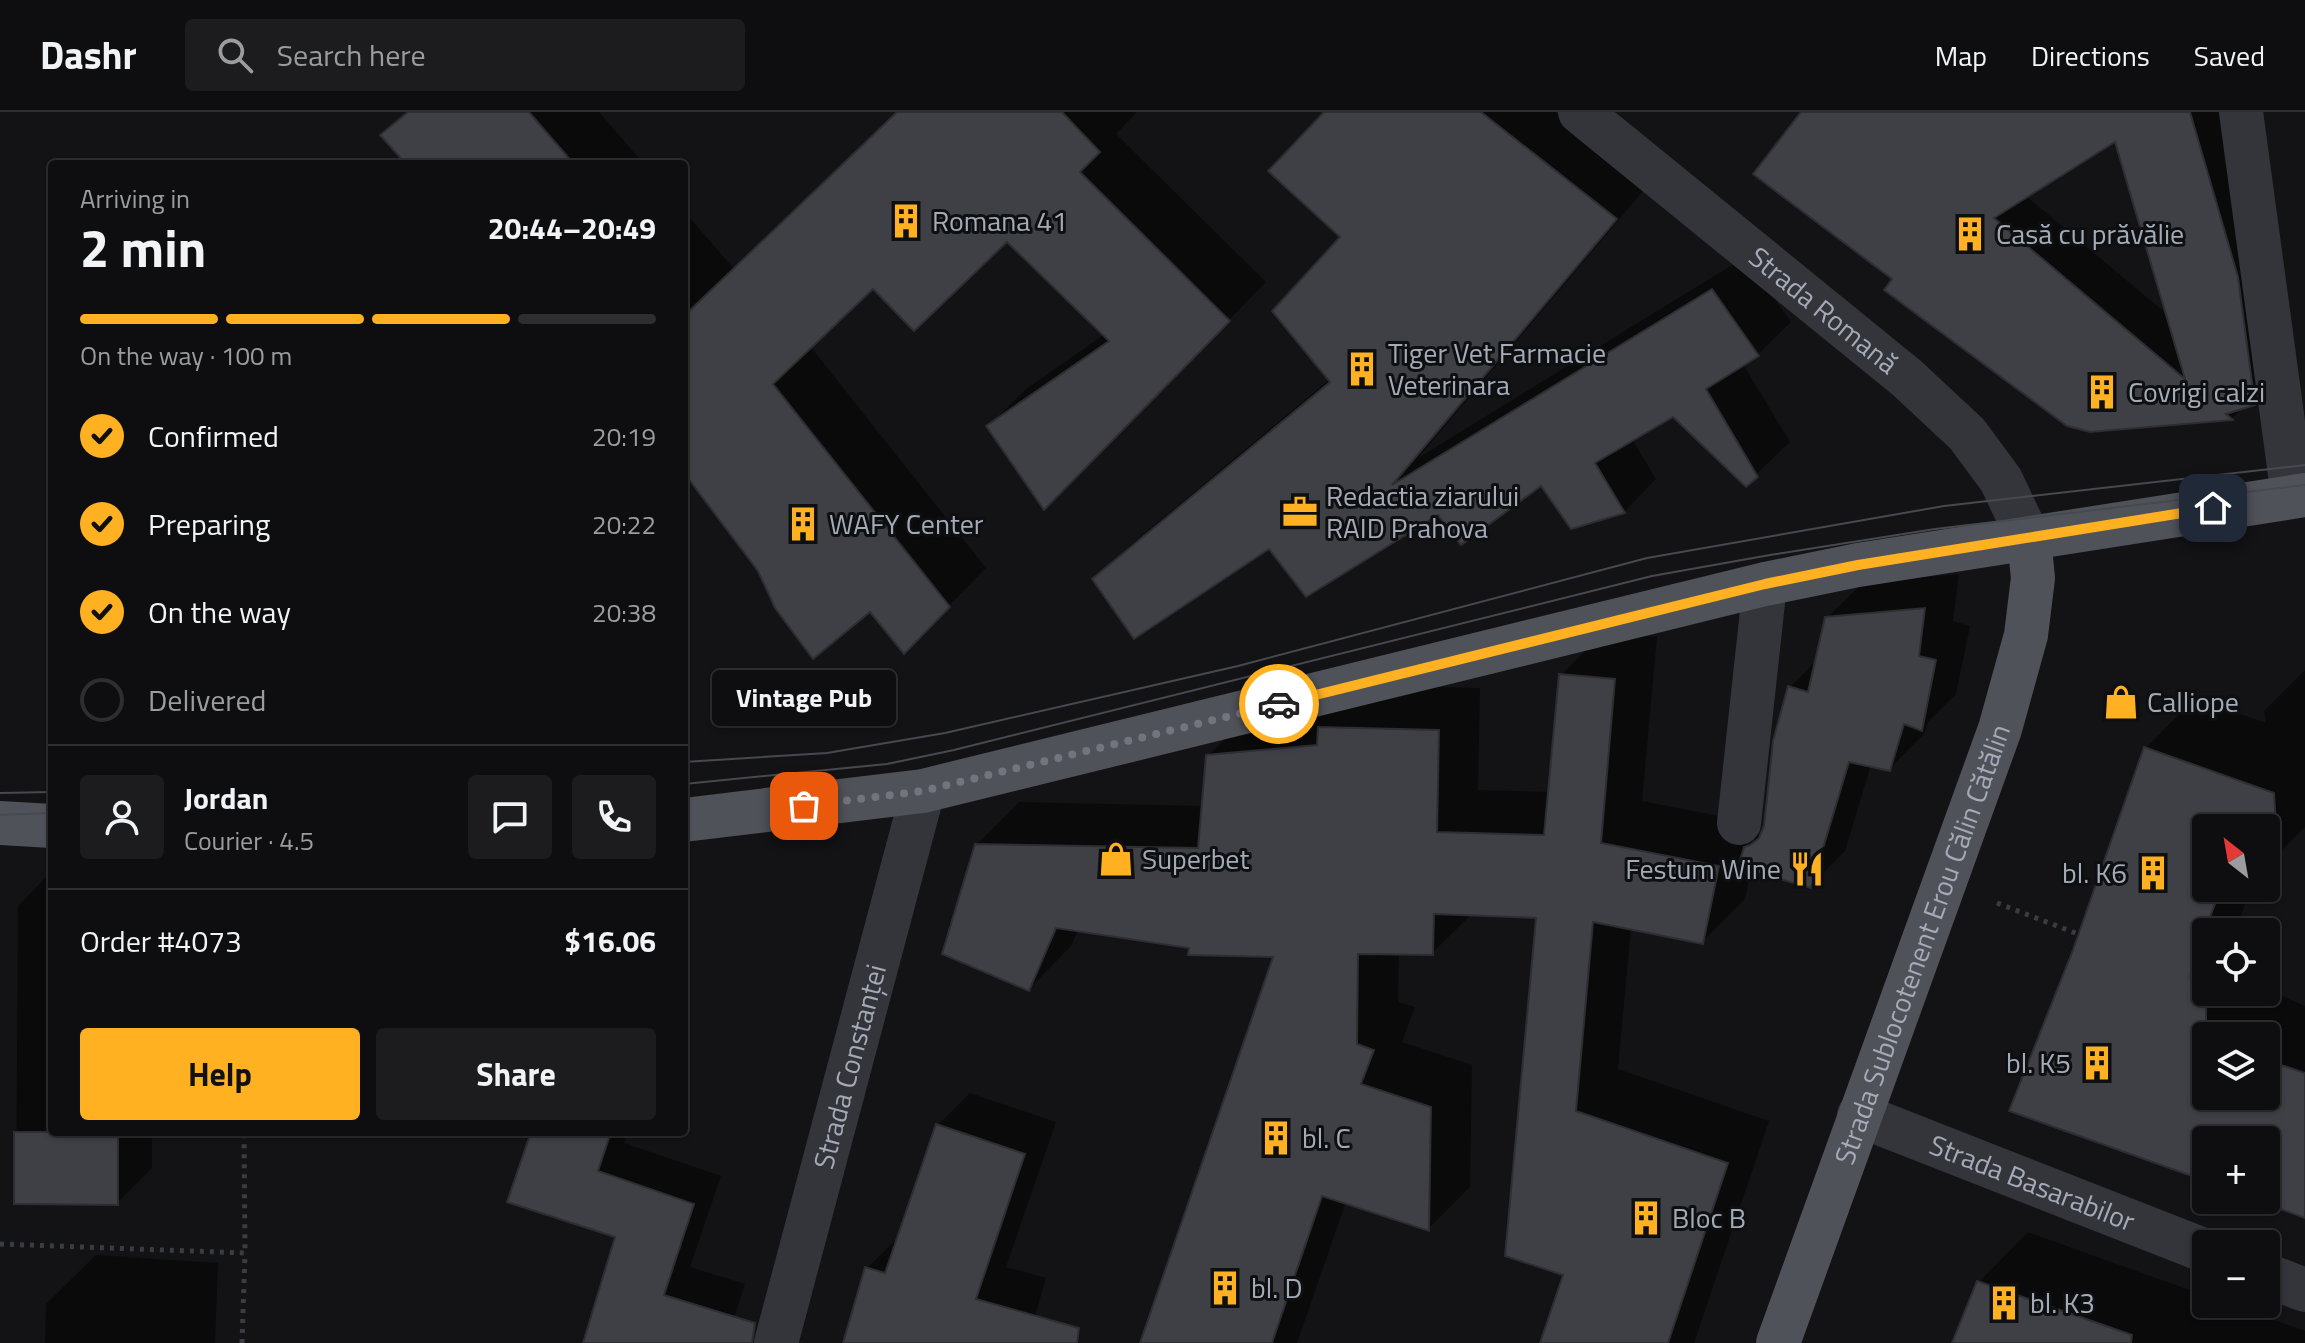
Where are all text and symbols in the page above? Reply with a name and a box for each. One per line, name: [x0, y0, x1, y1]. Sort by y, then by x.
search box: [185, 19, 745, 91]
text: Dashr: [40, 26, 137, 84]
text: Search here: [277, 32, 426, 78]
icon: search: [213, 33, 257, 77]
text: Map: [1935, 34, 1987, 77]
text: Directions: [2031, 34, 2150, 77]
text: Saved: [2194, 34, 2265, 77]
text: Arriving in: [80, 179, 190, 218]
place label: Romana 41: [932, 199, 1068, 242]
building icon: Romana 41: [887, 202, 925, 240]
text: 20:44–20:49: [488, 205, 656, 251]
text: 2 min: [80, 208, 206, 287]
place label: Casă cu prăvălie: [1996, 212, 2184, 255]
building icon: Casă cu prăvălie: [1951, 215, 1989, 253]
street label: Strada Romană: [1740, 236, 1908, 384]
place label: Tiger Vet Farmacie Veterinara: [1388, 331, 1606, 406]
text: On the way · 100 m: [80, 336, 292, 375]
building icon: Tiger Vet Farmacie Veterinara: [1343, 350, 1381, 388]
place label: Covrigi calzi: [2128, 370, 2265, 413]
building icon: Covrigi calzi: [2083, 373, 2121, 411]
text: Confirmed: [148, 413, 279, 459]
icon: check: [80, 414, 124, 458]
text: 20:19: [592, 417, 656, 456]
place label: Redactia ziarului RAID Prahova: [1326, 474, 1519, 549]
pin: [2179, 474, 2247, 542]
icon: home: [2191, 486, 2235, 530]
office icon: Redactia ziarului RAID Prahova: [1281, 493, 1319, 531]
text: Preparing: [148, 501, 270, 547]
icon: check: [80, 502, 124, 546]
place label: WAFY Center: [829, 502, 984, 545]
text: 20:22: [592, 505, 656, 544]
building icon: WAFY Center: [784, 505, 822, 543]
text: On the way: [148, 589, 291, 635]
icon: check: [80, 590, 124, 634]
text: 20:38: [592, 593, 656, 632]
courier: [1239, 664, 1319, 744]
callout: Vintage Pub: [712, 670, 896, 726]
text: Delivered: [148, 677, 266, 723]
text: Vintage Pub: [736, 678, 872, 717]
place label: Calliope: [2147, 680, 2239, 723]
icon: car: [1257, 682, 1301, 726]
shop icon: Calliope: [2102, 683, 2140, 721]
street label: Strada Sublocotenent Erou Călin Cătălin: [1822, 718, 2021, 1170]
pin: [770, 772, 838, 840]
button: person: [80, 775, 164, 859]
text: Jordan: [184, 775, 268, 821]
button: chat: [468, 775, 552, 859]
button: phone: [572, 775, 656, 859]
icon: bag: [782, 784, 826, 828]
north arrow: [2192, 814, 2280, 902]
map controls: [2192, 814, 2280, 1318]
text: Courier · 4.5: [184, 821, 314, 860]
place label: Superbet: [1142, 837, 1249, 880]
shop icon: Superbet: [1097, 840, 1135, 878]
place label: Festum Wine: [1625, 847, 1781, 890]
restaurant icon: Festum Wine: [1788, 850, 1826, 888]
place label: bl. K6: [2062, 851, 2127, 894]
building icon: bl. K6: [2134, 854, 2172, 892]
text: Order #4073: [80, 918, 242, 964]
text: $16.06: [564, 918, 656, 964]
button: locate: [2192, 918, 2280, 1006]
street label: Strada Constanței: [801, 959, 897, 1174]
button: layers: [2192, 1022, 2280, 1110]
button: Help: [80, 1028, 360, 1120]
button: Share: [376, 1028, 656, 1120]
place label: bl. K5: [2006, 1041, 2071, 1084]
building icon: bl. K5: [2078, 1044, 2116, 1082]
place label: bl. C: [1302, 1116, 1351, 1159]
building icon: bl. C: [1257, 1119, 1295, 1157]
street label: Strada Basarabilor: [1923, 1123, 2142, 1242]
button: +: [2192, 1126, 2280, 1214]
place label: Bloc B: [1672, 1196, 1746, 1239]
building icon: Bloc B: [1627, 1199, 1665, 1237]
button: −: [2192, 1230, 2280, 1318]
place label: bl. D: [1251, 1266, 1302, 1309]
building icon: bl. D: [1206, 1269, 1244, 1307]
place label: bl. K3: [2030, 1281, 2095, 1324]
building icon: bl. K3: [1985, 1284, 2023, 1322]

